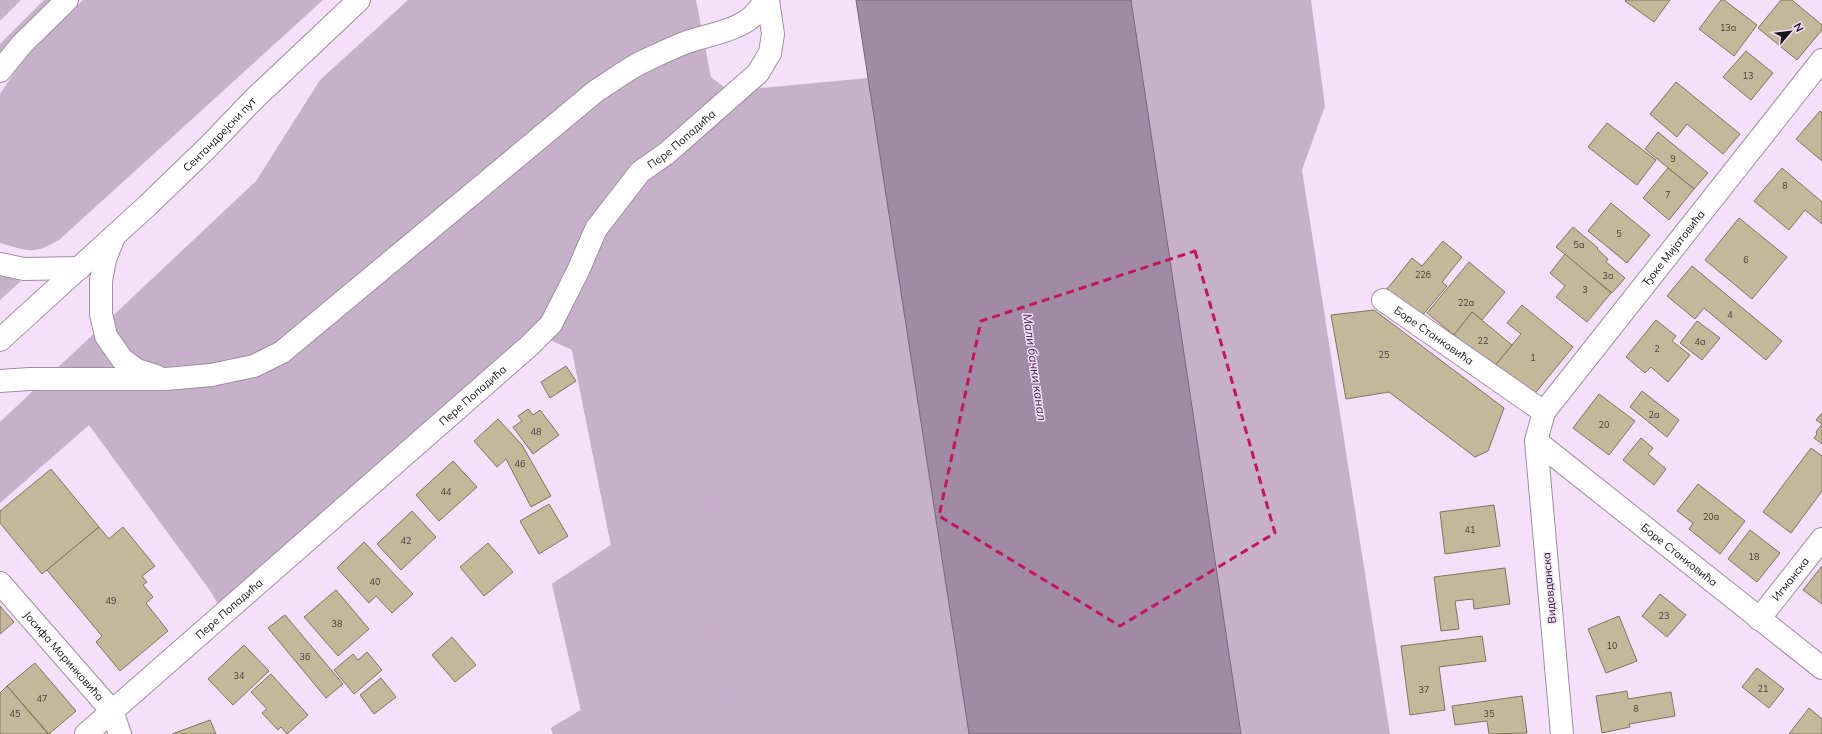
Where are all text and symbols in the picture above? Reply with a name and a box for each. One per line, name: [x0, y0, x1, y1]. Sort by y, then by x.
north arrow: [1770, 12, 1810, 52]
text: N: [1791, 20, 1807, 34]
house number: 13a: [1720, 22, 1736, 33]
house number: 13: [1743, 70, 1753, 81]
street label: Сентандрејски пут: [180, 94, 259, 175]
street label: Пере Попадића: [644, 107, 718, 172]
house number: 9: [1670, 153, 1676, 164]
house number: 8: [1782, 180, 1788, 191]
house number: 7: [1665, 189, 1671, 200]
street label: Ђоке Мијатовића: [1639, 207, 1708, 289]
house number: 5: [1616, 228, 1622, 239]
house number: 5a: [1574, 239, 1584, 250]
house number: 6: [1743, 254, 1749, 265]
house number: 22б: [1415, 269, 1431, 280]
house number: 3a: [1603, 270, 1613, 281]
house number: 3: [1582, 284, 1588, 295]
house number: 22a: [1458, 297, 1474, 308]
street label: Боре Станковића: [1391, 303, 1476, 368]
house number: 4: [1727, 309, 1733, 320]
water label: Мали бачки канал: [1020, 312, 1050, 422]
house number: 22: [1478, 335, 1488, 346]
house number: 4a: [1695, 336, 1705, 347]
house number: 2: [1654, 343, 1660, 354]
house number: 25: [1379, 349, 1390, 360]
house number: 1: [1530, 352, 1536, 363]
street label: Пере Попадића: [436, 362, 509, 429]
house number: 2a: [1649, 409, 1659, 420]
house number: 20: [1599, 419, 1609, 430]
house number: 48: [531, 426, 541, 437]
house number: 46: [515, 458, 525, 469]
house number: 44: [441, 486, 452, 497]
house number: 20a: [1703, 511, 1719, 522]
street label: Боре Станковића: [1638, 520, 1720, 589]
house number: 41: [1465, 524, 1475, 535]
house number: 42: [401, 535, 411, 546]
house number: 18: [1749, 551, 1759, 562]
street label: Видовданска: [1539, 552, 1559, 624]
street label: Игманска: [1769, 554, 1812, 604]
street label: Пере Попадића: [192, 576, 265, 642]
house number: 40: [370, 576, 380, 587]
house number: 49: [106, 595, 116, 606]
street label: Јосифа Маринковића: [21, 608, 107, 704]
house number: 23: [1659, 610, 1669, 621]
house number: 38: [332, 618, 342, 629]
house number: 10: [1607, 640, 1617, 651]
house number: 36: [300, 651, 310, 662]
house number: 34: [234, 670, 245, 681]
house number: 21: [1758, 683, 1768, 694]
house number: 37: [1419, 684, 1429, 695]
house number: 47: [37, 693, 47, 704]
house number: 8: [1633, 703, 1639, 714]
house number: 45: [10, 708, 21, 719]
house number: 35: [1484, 708, 1495, 719]

